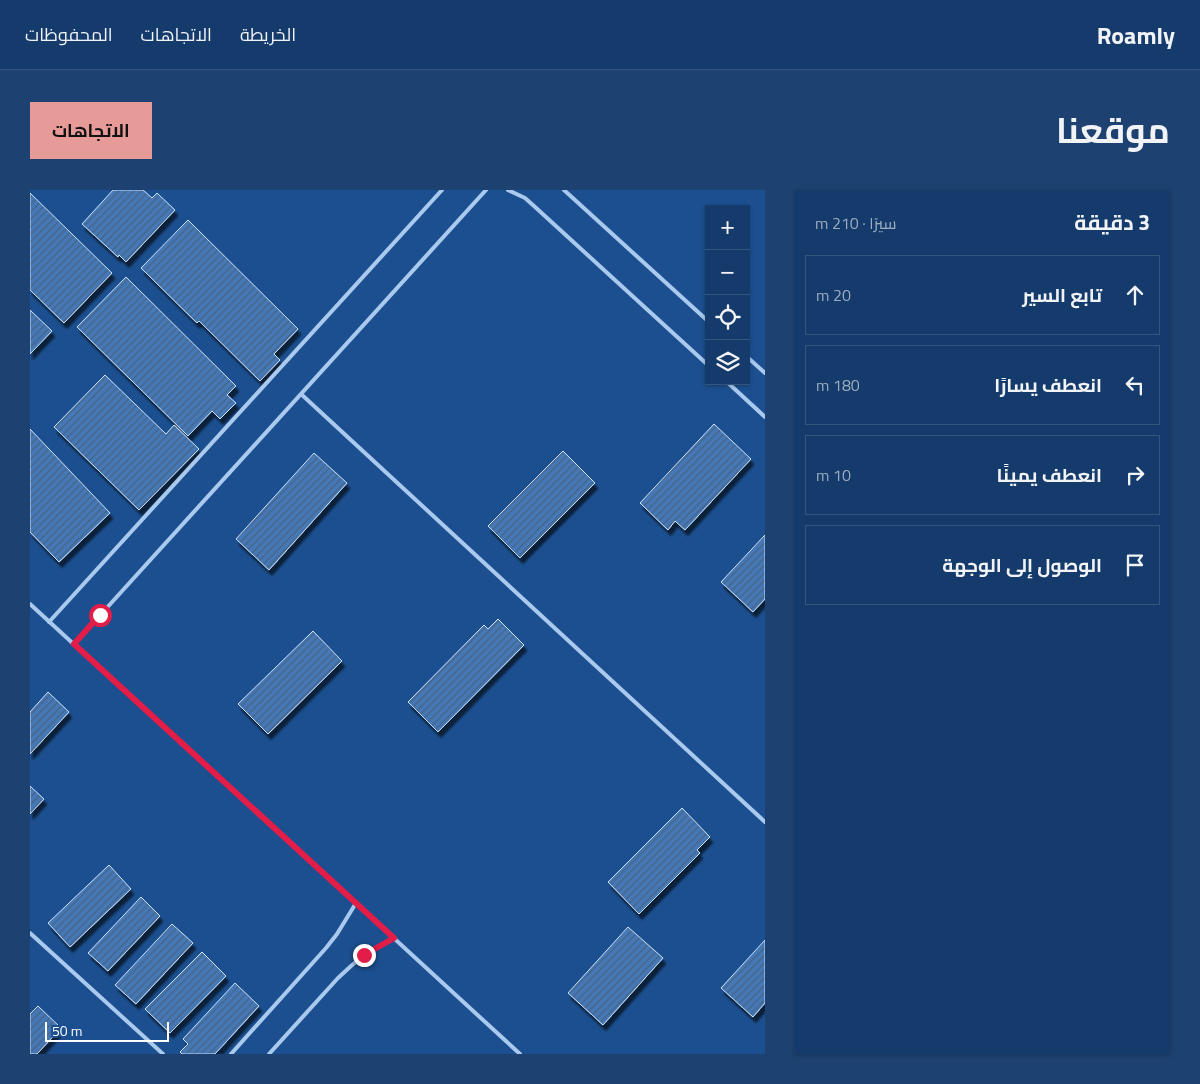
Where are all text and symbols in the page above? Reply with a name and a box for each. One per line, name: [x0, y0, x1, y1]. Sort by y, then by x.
text: Roamly: [1097, 17, 1175, 53]
text: المحفوظات: [25, 21, 113, 48]
text: الاتجاهات: [141, 21, 212, 48]
text: الخريطة: [240, 21, 296, 48]
button: الاتجاهات: [30, 102, 152, 159]
text: موقعنا: [1056, 103, 1170, 157]
map controls: [705, 205, 750, 385]
button: +: [705, 205, 750, 250]
text: 3 دقيقة: [1074, 206, 1150, 238]
text: سيرًا · 210 m: [815, 211, 896, 235]
button: −: [705, 250, 750, 295]
text: تابع السير: [1022, 280, 1102, 309]
icon: ahead: [1121, 281, 1149, 309]
text: 20 m: [816, 283, 851, 307]
button: locate: [705, 295, 750, 340]
button: layers: [705, 340, 750, 385]
text: انعطف يسارًا: [994, 370, 1102, 399]
icon: left: [1121, 371, 1149, 399]
text: 180 m: [816, 373, 860, 397]
text: انعطف يمينًا: [997, 460, 1102, 489]
icon: right: [1121, 461, 1149, 489]
text: 10 m: [816, 463, 851, 487]
text: الوصول إلى الوجهة: [942, 550, 1102, 579]
icon: arrive: [1121, 551, 1149, 579]
route start: [89, 604, 112, 627]
route end: [353, 944, 376, 967]
scale bar: [45, 1019, 169, 1042]
text: 50 m: [52, 1020, 82, 1041]

